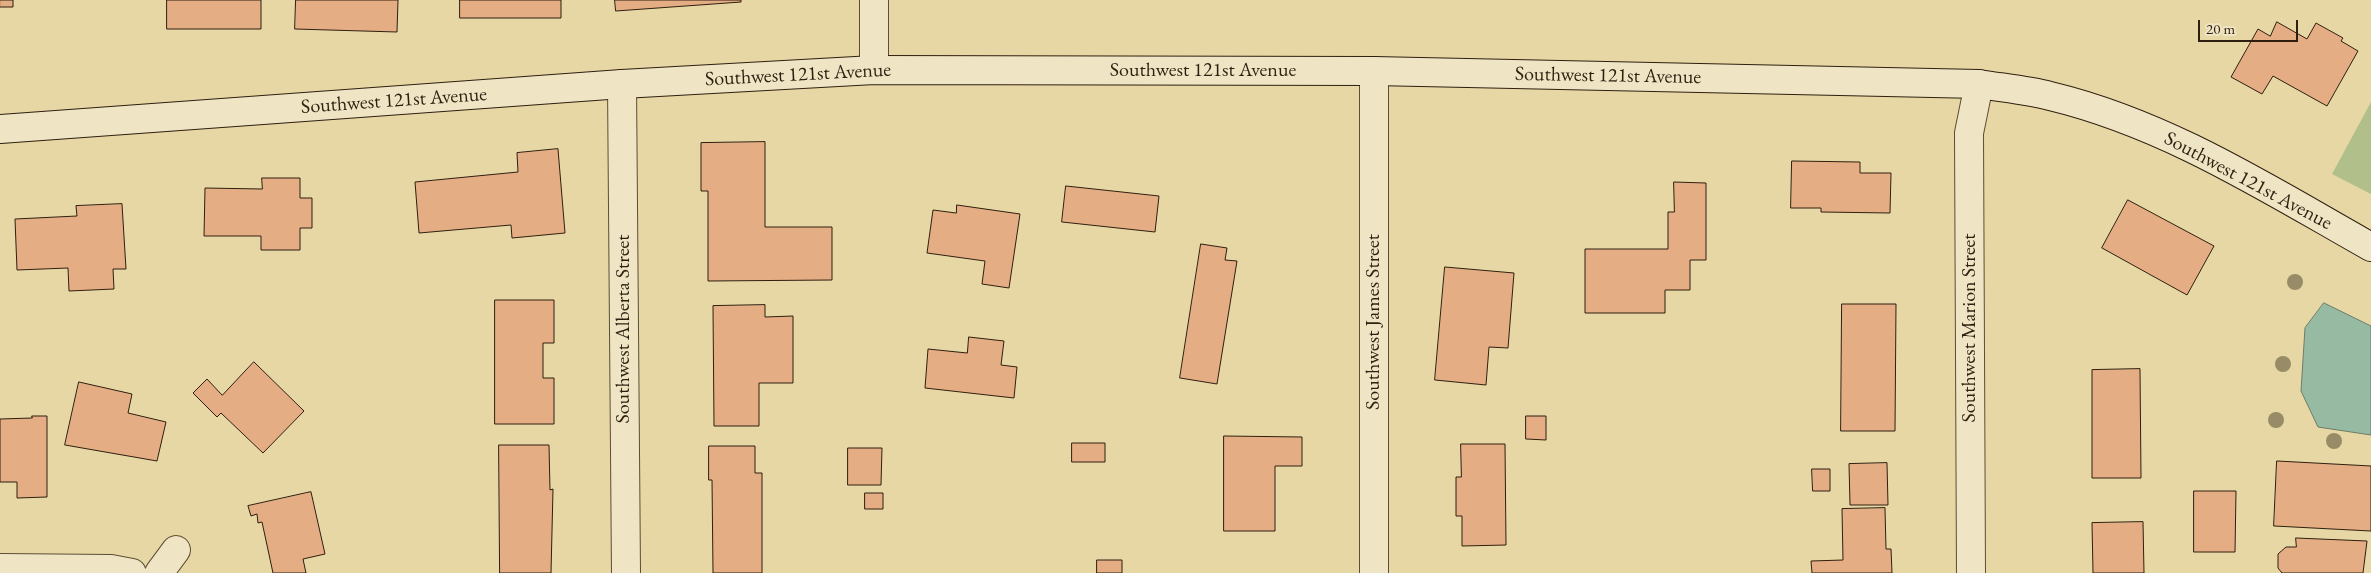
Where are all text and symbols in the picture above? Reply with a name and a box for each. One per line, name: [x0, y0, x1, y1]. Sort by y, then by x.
scale bar: [2201, 10, 2301, 42]
text: 20 m: [2206, 19, 2235, 38]
street label: Southwest 121st Avenue: [704, 58, 892, 92]
street label: Southwest 121st Avenue: [1110, 59, 1296, 83]
street label: Southwest 121st Avenue: [1515, 62, 1701, 90]
street label: Southwest 121st Avenue: [300, 83, 488, 119]
street label: Southwest 121st Avenue: [2160, 127, 2336, 235]
street label: Southwest Marion Street: [1958, 233, 1982, 423]
street label: Southwest Alberta Street: [612, 234, 636, 424]
street label: Southwest James Street: [1362, 234, 1386, 410]

